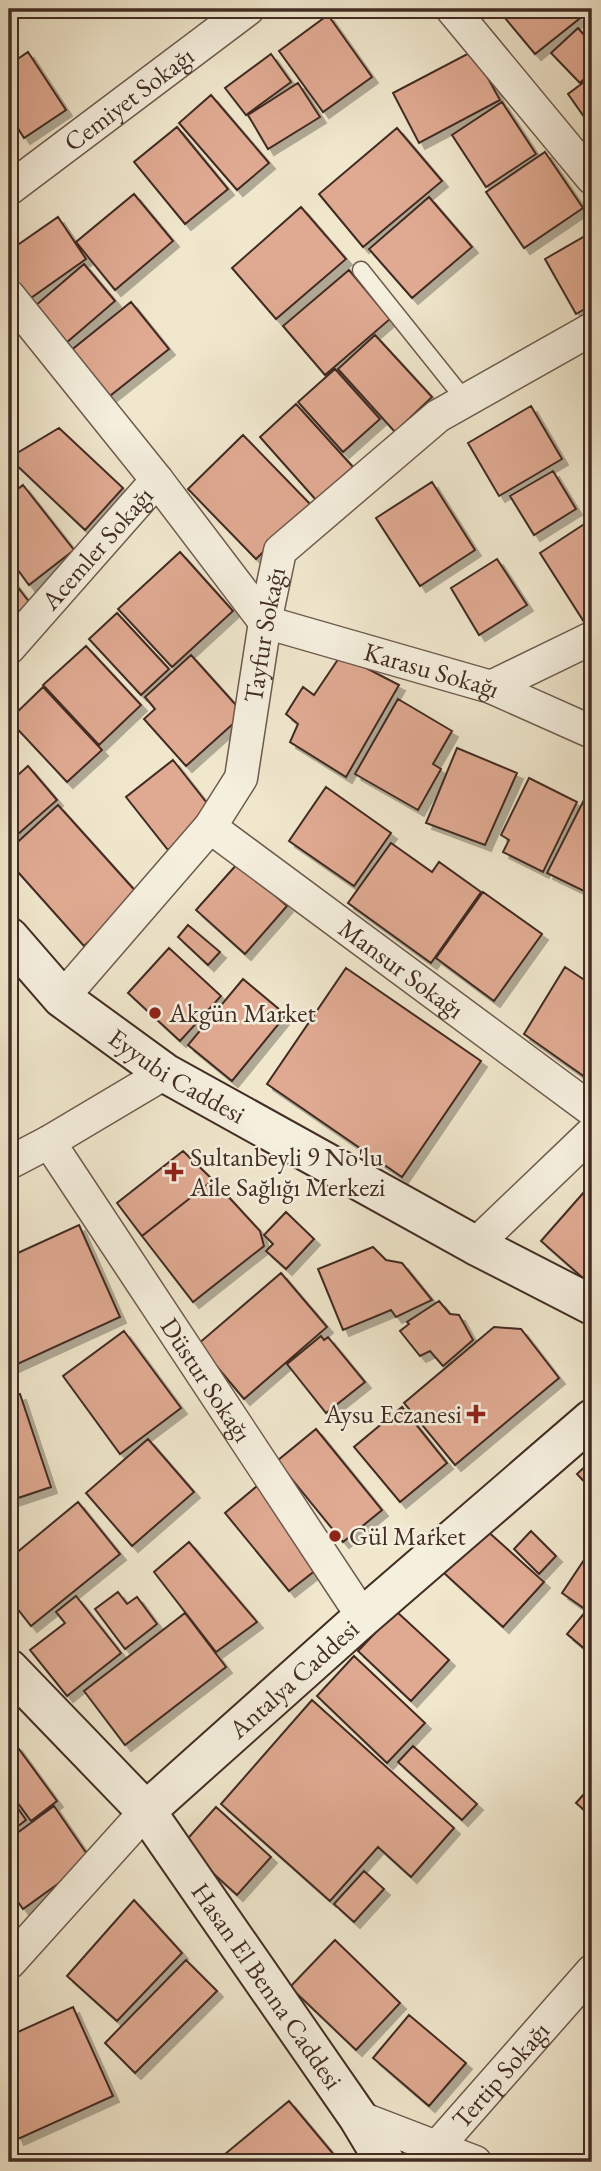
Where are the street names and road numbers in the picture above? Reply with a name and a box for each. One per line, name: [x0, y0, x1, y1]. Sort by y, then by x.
street label: Cemiyet Sokağı: [57, 39, 201, 159]
street label: Acemler Sokağı: [33, 479, 160, 618]
street label: Tayfur Sokağı: [236, 564, 293, 705]
street label: Karasu Sokağı: [360, 634, 505, 706]
street label: Mansur Sokağı: [332, 911, 471, 1026]
street label: Eyyubi Caddesi: [102, 1020, 251, 1131]
street label: Düstur Sokağı: [153, 1311, 260, 1448]
street label: Antalya Caddesi: [221, 1612, 366, 1747]
street label: Hasan El Benna Caddesi: [184, 1876, 351, 2096]
street label: Tertip Sokağı: [444, 2014, 557, 2136]

